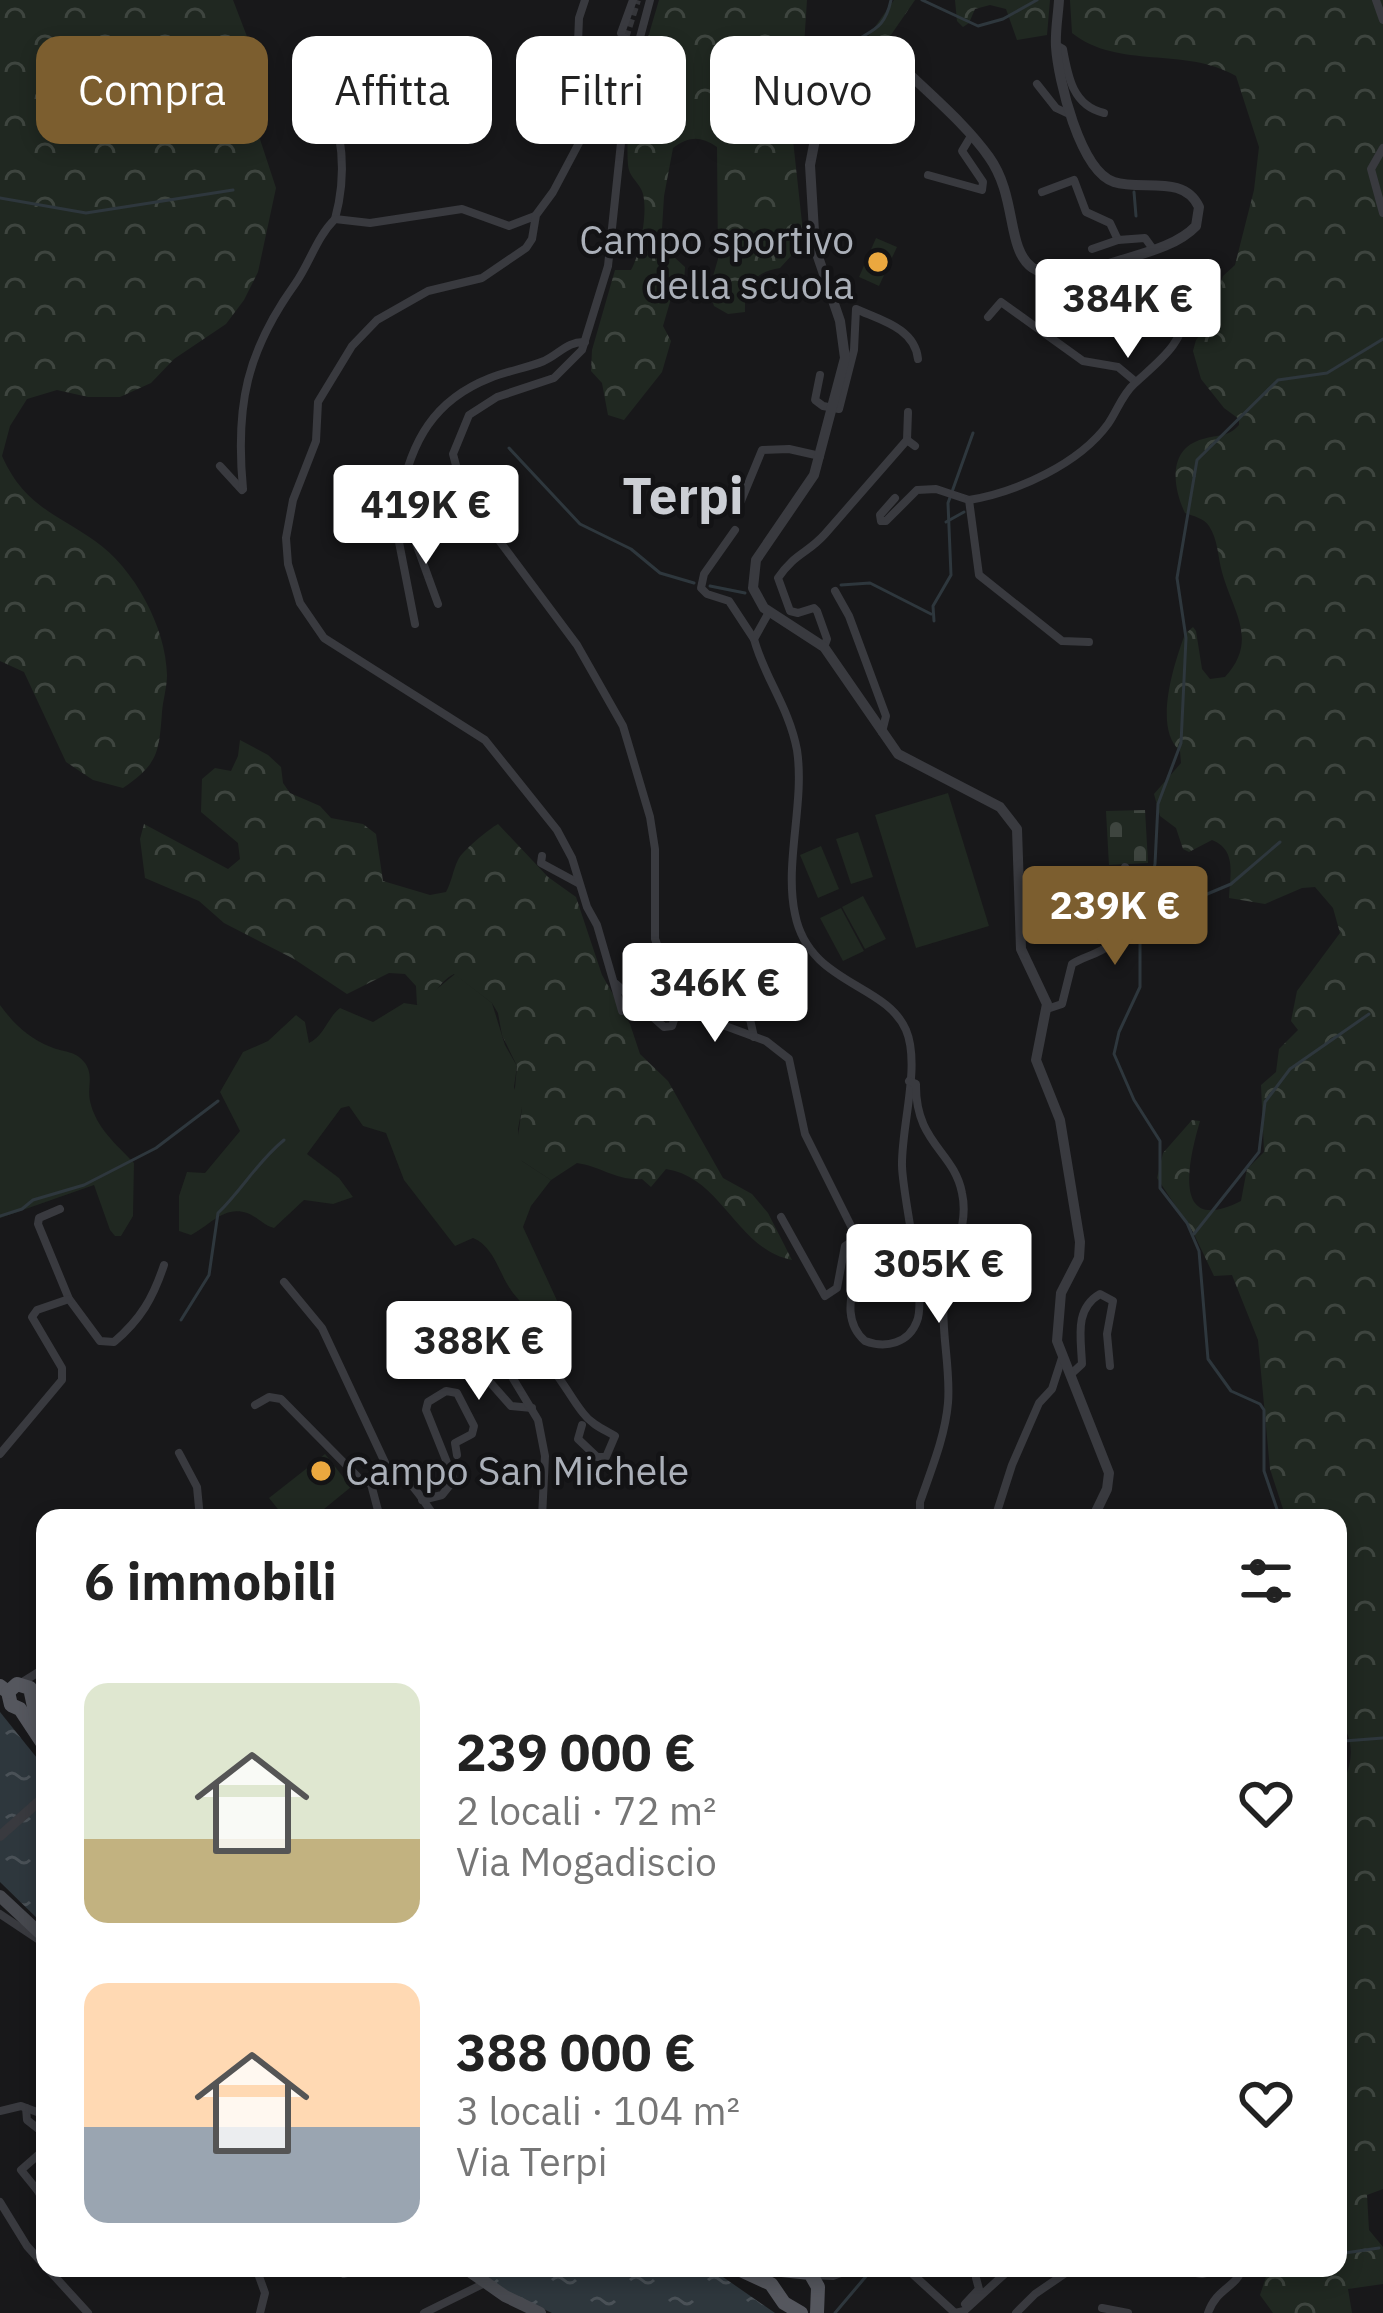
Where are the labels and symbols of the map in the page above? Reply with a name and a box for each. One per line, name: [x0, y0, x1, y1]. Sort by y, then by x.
place label: Campo sportivo della scuola: [579, 214, 854, 310]
marker: Campo sportivo della scuola: [865, 249, 891, 275]
pin: 384K €: [1030, 259, 1226, 361]
district label: Terpi: [622, 462, 744, 528]
pin: 419K €: [328, 465, 524, 567]
pin: 239K €: [1017, 866, 1213, 968]
pin: 346K €: [617, 943, 813, 1045]
pin: 305K €: [841, 1224, 1037, 1326]
pin: 388K €: [381, 1301, 577, 1403]
place label: Campo San Michele: [345, 1445, 689, 1496]
marker: Campo San Michele: [308, 1458, 334, 1484]

